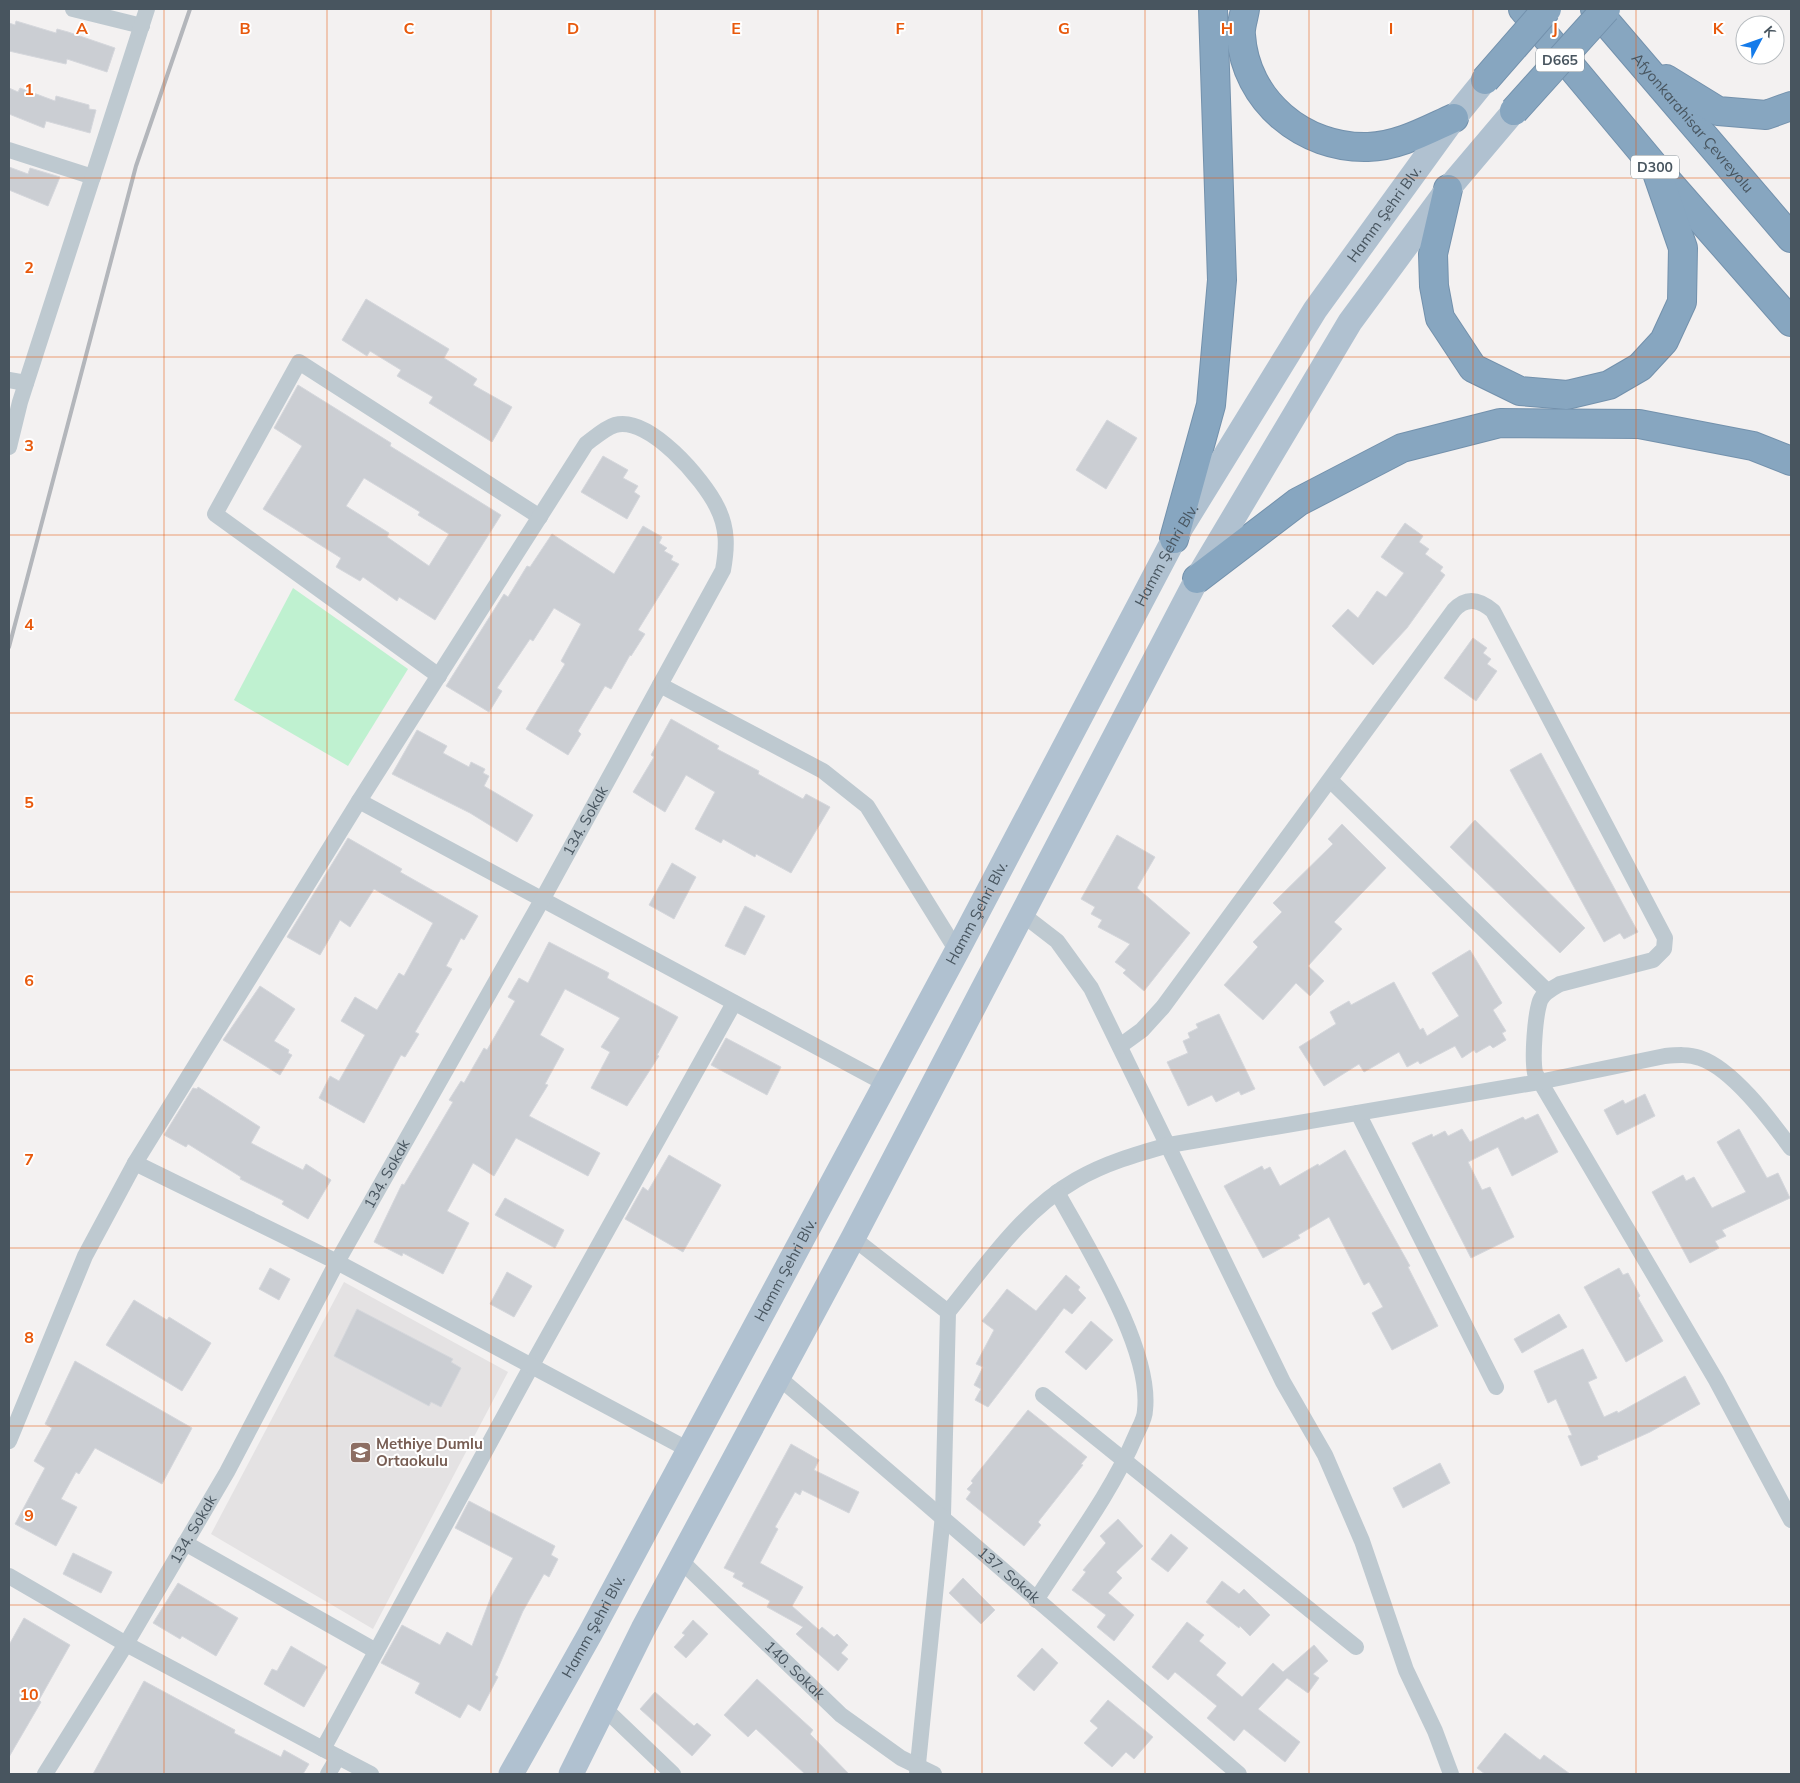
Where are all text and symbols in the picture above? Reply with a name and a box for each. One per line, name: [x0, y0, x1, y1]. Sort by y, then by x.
north arrow: [1735, 15, 1785, 65]
text: A: [76, 18, 88, 38]
text: B: [239, 18, 251, 38]
text: C: [404, 18, 415, 38]
text: D: [567, 18, 579, 38]
text: E: [731, 18, 741, 38]
text: F: [895, 18, 905, 38]
text: G: [1058, 18, 1070, 38]
text: H: [1221, 18, 1233, 38]
text: I: [1389, 18, 1393, 38]
text: J: [1552, 18, 1558, 38]
text: K: [1713, 18, 1725, 38]
text: K: [1760, 22, 1780, 41]
road number: D665: [1536, 48, 1584, 72]
street label: Afyonkarahisar Çevreyolu: [1628, 49, 1758, 197]
text: 1: [24, 79, 34, 99]
road number: D300: [1631, 156, 1679, 178]
street label: Hamm Şehri Blv.: [1343, 162, 1425, 266]
text: 2: [24, 257, 34, 277]
text: 3: [24, 435, 34, 455]
street label: Hamm Şehri Blv.: [1130, 500, 1202, 610]
text: 4: [24, 614, 34, 634]
street label: 134. Sokak: [558, 782, 612, 859]
text: 5: [24, 792, 34, 812]
street label: Hamm Şehri Blv.: [941, 858, 1012, 968]
text: 6: [24, 970, 34, 990]
street label: 134. Sokak: [359, 1135, 414, 1212]
text: 7: [24, 1149, 34, 1169]
street label: Hamm Şehri Blv.: [750, 1215, 821, 1325]
text: 8: [24, 1327, 34, 1347]
place label: Methiye Dumlu Ortaokulu: [376, 1434, 483, 1470]
school or university icon: Methiye Dumlu Ortaokulu: [348, 1441, 372, 1465]
street label: 134. Sokak: [165, 1491, 221, 1567]
text: 9: [24, 1505, 34, 1525]
street label: 137. Sokak: [974, 1542, 1044, 1607]
street label: Hamm Şehri Blv.: [557, 1572, 629, 1681]
street label: 140. Sokak: [761, 1636, 829, 1704]
text: 10: [19, 1684, 39, 1704]

